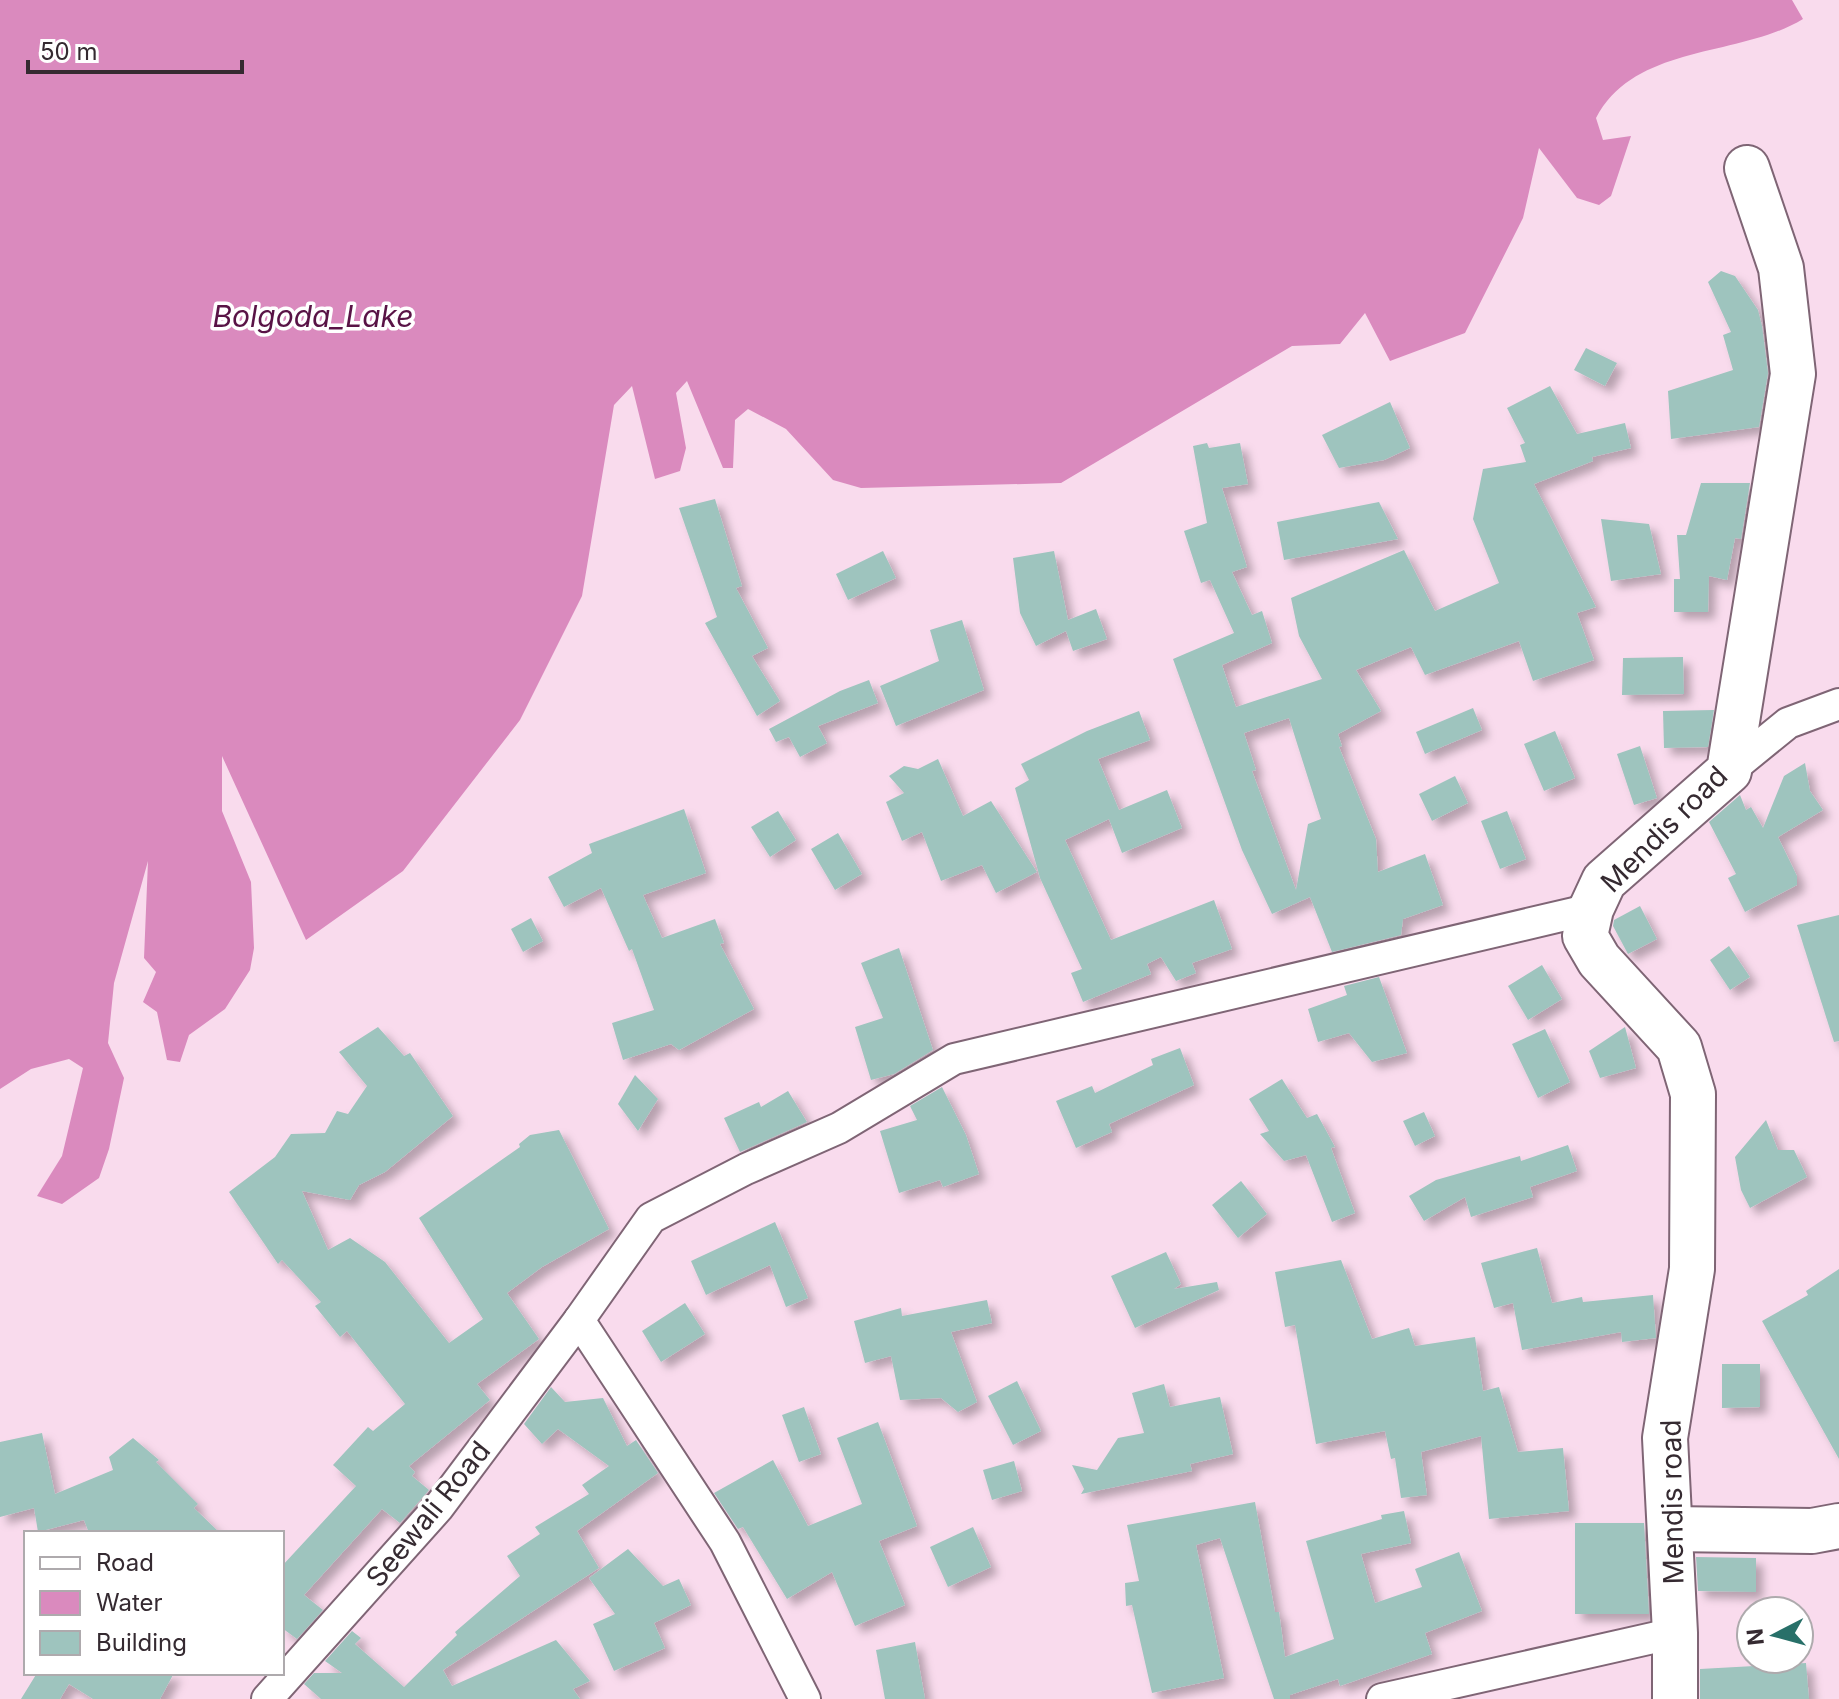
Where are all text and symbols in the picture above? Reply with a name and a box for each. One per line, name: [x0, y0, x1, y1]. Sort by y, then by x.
scale bar: [28, 24, 242, 74]
text: 50 m: [40, 37, 98, 66]
water label: Bolgoda_Lake: [212, 298, 414, 334]
street label: Mendis road: [1594, 759, 1734, 899]
street label: Mendis road: [1654, 1419, 1690, 1585]
street label: Seewali Road: [359, 1434, 497, 1594]
legend: [24, 1531, 284, 1675]
text: Road: [96, 1548, 154, 1577]
text: Water: [96, 1588, 163, 1617]
north arrow: [1735, 1595, 1815, 1675]
text: N: [1741, 1627, 1769, 1647]
text: Building: [96, 1628, 187, 1657]

